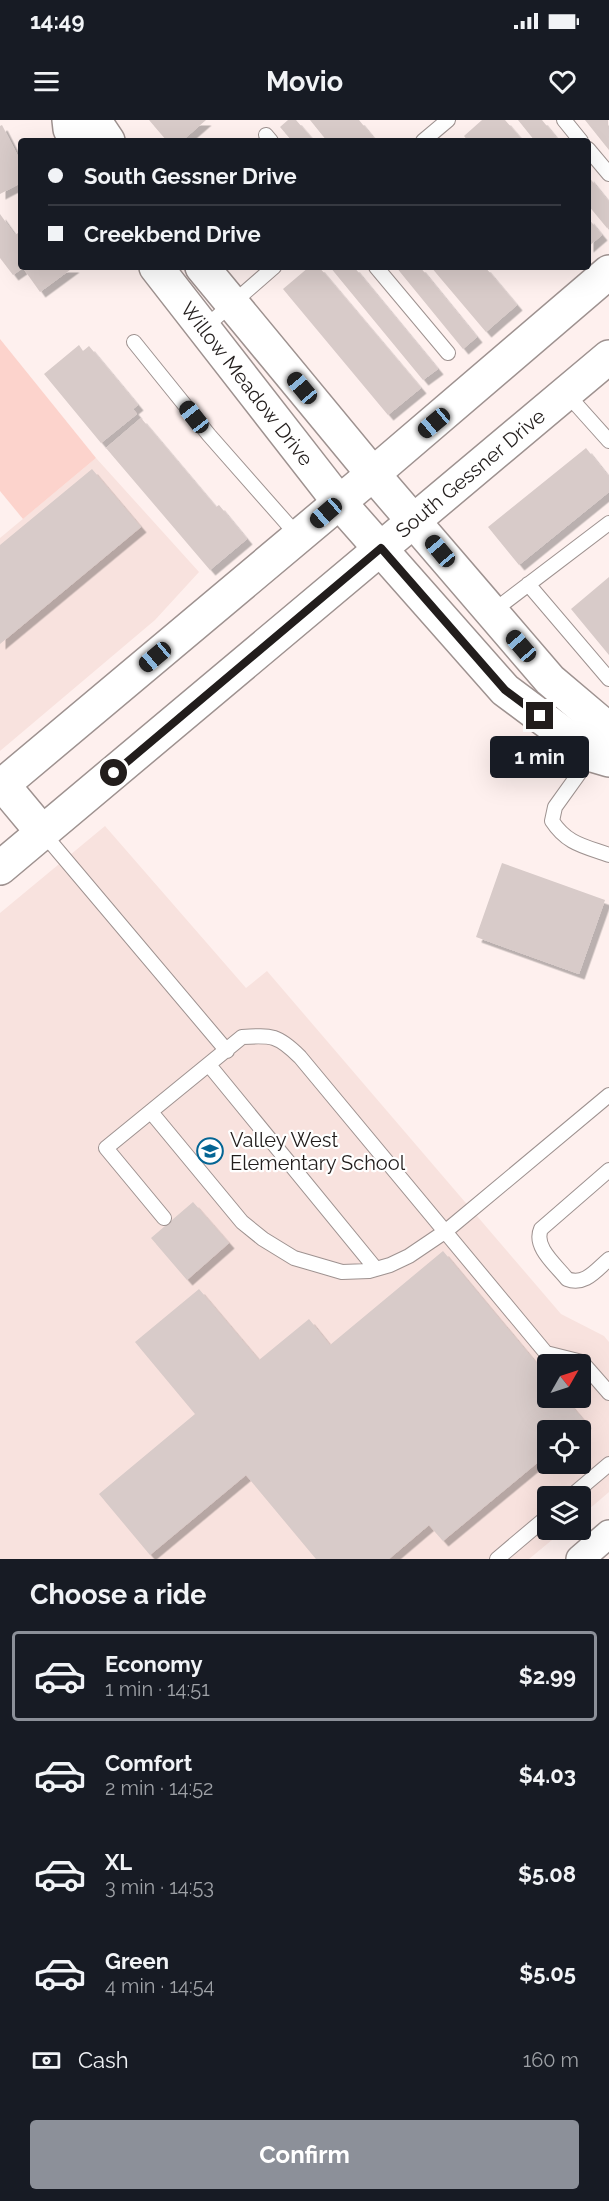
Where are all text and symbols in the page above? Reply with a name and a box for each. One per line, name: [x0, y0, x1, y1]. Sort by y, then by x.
text: 14:49: [30, 8, 84, 34]
icon: menu: [30, 65, 63, 98]
icon: heart: [546, 65, 579, 98]
text: Movio: [266, 66, 343, 97]
text: South Gessner Drive: [84, 163, 297, 189]
text: Creekbend Drive: [84, 221, 261, 247]
street label: Willow Meadow Drive: [176, 297, 318, 471]
car: [284, 368, 320, 408]
car: [176, 397, 212, 437]
street label: South Gessner Drive: [391, 404, 550, 543]
car: [414, 405, 454, 441]
car: [307, 494, 345, 532]
car: [422, 531, 458, 571]
car: [502, 627, 540, 665]
car: [135, 639, 175, 675]
route end: [526, 702, 553, 729]
callout: 1 min: [490, 737, 590, 779]
text: 1 min: [514, 745, 565, 769]
route start: [100, 759, 127, 786]
place label: Valley West Elementary School: [230, 1128, 406, 1175]
school or university icon: Valley West Elementary School: [195, 1136, 225, 1166]
north arrow: [537, 1354, 591, 1408]
map controls: [537, 1354, 591, 1540]
button: locate: [537, 1420, 591, 1474]
button: layers: [537, 1486, 591, 1540]
text: Choose a ride: [30, 1579, 206, 1610]
icon: car: [33, 1649, 87, 1703]
text: Economy: [105, 1651, 203, 1677]
text: $2.99: [519, 1663, 576, 1689]
text: 1 min · 14:51: [105, 1677, 210, 1701]
icon: car: [33, 1748, 87, 1802]
text: Comfort: [105, 1750, 192, 1776]
text: $4.03: [519, 1762, 576, 1788]
text: 2 min · 14:52: [105, 1776, 213, 1800]
icon: car: [33, 1847, 87, 1901]
text: XL: [105, 1849, 132, 1875]
text: $5.08: [518, 1861, 576, 1887]
text: 3 min · 14:53: [105, 1875, 214, 1899]
icon: car: [33, 1946, 87, 2000]
text: Green: [105, 1948, 169, 1974]
text: $5.05: [519, 1960, 576, 1986]
text: 4 min · 14:54: [105, 1974, 214, 1998]
icon: cash: [30, 2044, 63, 2077]
text: Cash: [78, 2047, 129, 2073]
text: 160 m: [523, 2048, 579, 2072]
button: Confirm: [30, 2120, 579, 2189]

